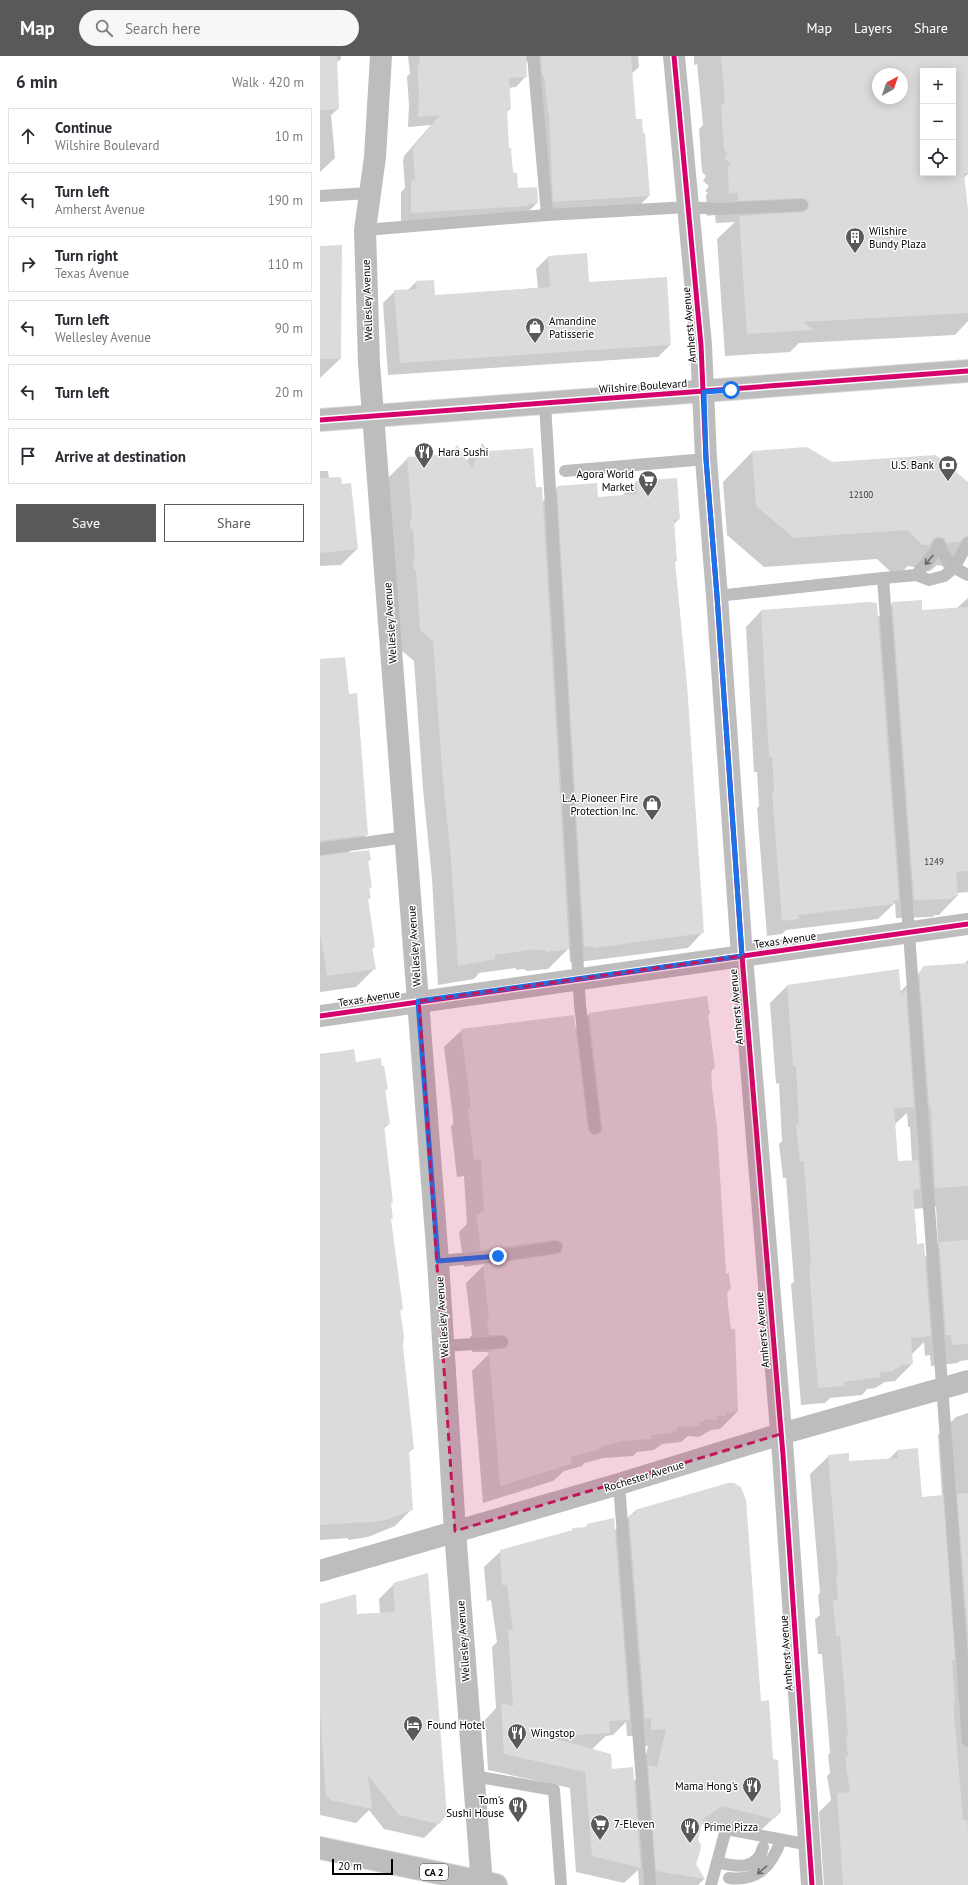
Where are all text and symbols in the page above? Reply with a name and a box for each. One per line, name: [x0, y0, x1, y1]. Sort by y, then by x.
search box: [79, 10, 359, 46]
text: Map: [20, 16, 55, 40]
icon: search: [93, 17, 115, 39]
text: Search here: [125, 19, 201, 38]
text: Map: [806, 19, 832, 37]
text: Layers: [854, 19, 892, 37]
text: Share: [914, 19, 948, 37]
north arrow: [872, 68, 908, 104]
map controls: [920, 68, 956, 176]
button: +: [920, 68, 956, 104]
text: 6 min: [16, 71, 57, 93]
text: Walk · 420 m: [232, 74, 304, 91]
button: −: [920, 104, 956, 140]
text: Continue: [55, 118, 112, 137]
icon: ahead: [17, 125, 39, 147]
text: 10 m: [275, 128, 303, 145]
text: Wilshire Boulevard: [55, 137, 159, 154]
button: locate: [920, 140, 956, 176]
text: Turn left: [55, 182, 109, 201]
icon: left: [17, 189, 39, 211]
text: 190 m: [268, 192, 303, 209]
text: Amherst Avenue: [55, 201, 145, 218]
place label: Wilshire Bundy Plaza: [869, 224, 926, 251]
building icon: Wilshire Bundy Plaza: [844, 226, 866, 254]
text: Turn right: [55, 246, 118, 265]
icon: right: [17, 253, 39, 275]
text: 110 m: [268, 256, 303, 273]
street label: Wellesley Avenue: [359, 259, 375, 341]
text: Texas Avenue: [55, 265, 129, 282]
street label: Amherst Avenue: [679, 286, 699, 363]
text: Turn left: [55, 310, 109, 329]
place label: Amandine Patisserie: [549, 314, 597, 341]
shop icon: Amandine Patisserie: [524, 316, 546, 344]
icon: left: [17, 317, 39, 339]
text: 90 m: [275, 320, 303, 337]
text: Wellesley Avenue: [55, 329, 151, 346]
street label: Wilshire Boulevard: [598, 376, 688, 396]
icon: left: [17, 381, 39, 403]
route start: [722, 381, 740, 399]
text: Turn left: [55, 383, 109, 402]
text: 20 m: [275, 384, 303, 401]
restaurant icon: Hara Sushi: [413, 441, 435, 469]
icon: arrive: [17, 445, 39, 467]
place label: Hara Sushi: [438, 445, 488, 459]
text: Arrive at destination: [55, 447, 186, 466]
bank icon: U.S. Bank: [937, 454, 959, 482]
place label: U.S. Bank: [891, 458, 935, 472]
place label: Agora World Market: [577, 467, 634, 494]
supermarket icon: Agora World Market: [637, 469, 659, 497]
house number: 12100: [849, 489, 873, 500]
button: Save: [16, 504, 156, 542]
button: Share: [164, 504, 304, 542]
one-way arrow: [924, 555, 934, 565]
street label: Wellesley Avenue: [380, 582, 400, 664]
place label: L.A. Pioneer Fire Protection Inc.: [562, 791, 638, 818]
shop icon: L.A. Pioneer Fire Protection Inc.: [641, 793, 663, 821]
house number: 1249: [924, 856, 944, 867]
street label: Wellesley Avenue: [404, 905, 424, 987]
street label: Texas Avenue: [753, 929, 817, 951]
street label: Amherst Avenue: [726, 968, 746, 1045]
street label: Texas Avenue: [337, 986, 401, 1010]
route end: [489, 1247, 507, 1265]
street label: Wellesley Avenue: [432, 1276, 452, 1358]
street label: Amherst Avenue: [752, 1291, 772, 1368]
street label: Rochester Avenue: [602, 1457, 686, 1495]
street label: Wellesley Avenue: [453, 1600, 473, 1682]
street label: Amherst Avenue: [776, 1614, 796, 1691]
hotel icon: Found Hotel: [402, 1714, 424, 1742]
place label: Found Hotel: [427, 1718, 486, 1732]
restaurant icon: Wingstop: [506, 1722, 528, 1750]
place label: Wingstop: [531, 1726, 575, 1740]
restaurant icon: Mama Hong's: [741, 1775, 763, 1803]
place label: Mama Hong's: [675, 1779, 738, 1793]
place label: Tom's Sushi House: [446, 1793, 504, 1820]
restaurant icon: Tom's Sushi House: [507, 1795, 529, 1823]
supermarket icon: 7-Eleven: [589, 1813, 611, 1841]
restaurant icon: Prime Pizza: [679, 1816, 701, 1844]
place label: 7-Eleven: [614, 1817, 655, 1831]
place label: Prime Pizza: [704, 1820, 758, 1834]
scale bar: [332, 1857, 393, 1876]
text: 20 m: [338, 1859, 362, 1873]
road number: CA 2: [420, 1864, 448, 1880]
one-way arrow: [757, 1865, 767, 1874]

